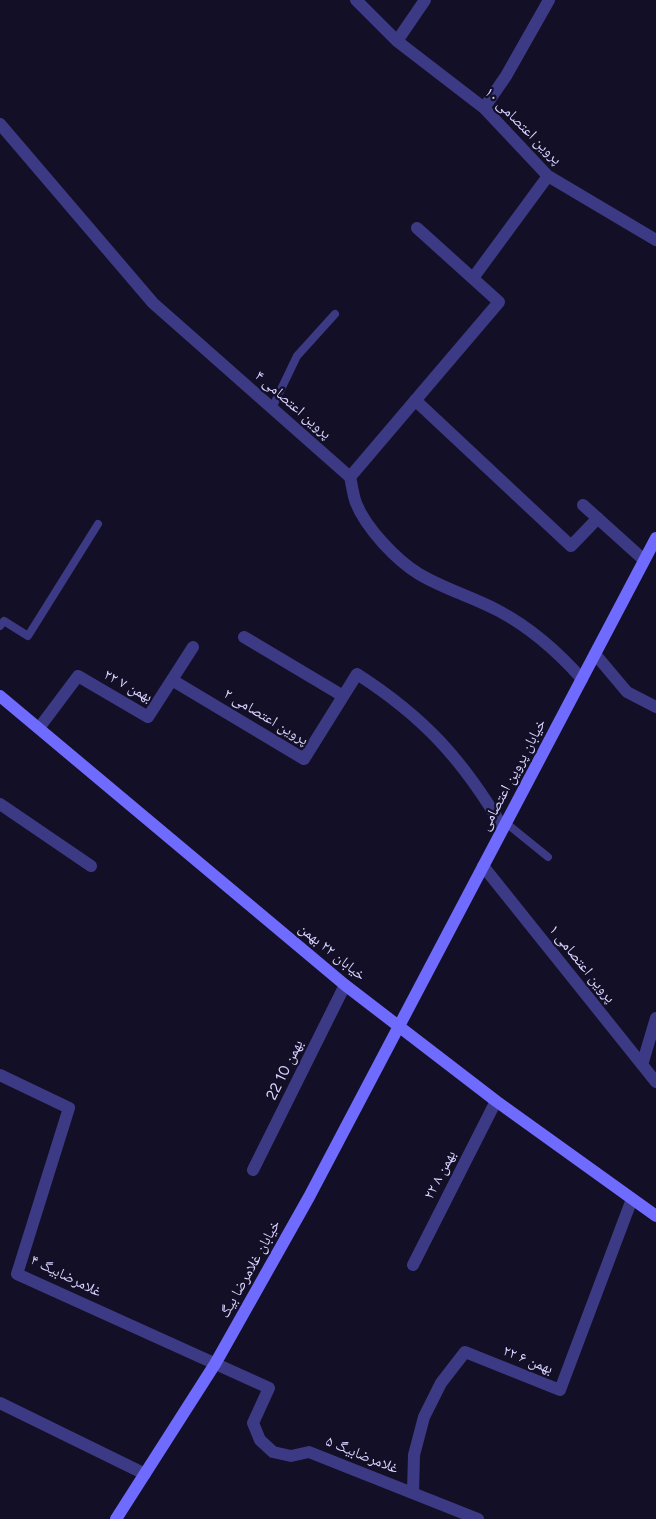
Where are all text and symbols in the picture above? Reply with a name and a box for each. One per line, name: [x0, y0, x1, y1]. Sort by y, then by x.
street label: پروین اعتصامی ۱۰: [481, 84, 565, 168]
street label: پروین اعتصامی ۴: [251, 367, 335, 443]
street label: ۲۲ بهمن ۷: [101, 666, 155, 706]
street label: پروین اعتصامی ۲: [220, 685, 312, 749]
street label: خیابان پروین اعتصامی: [476, 716, 550, 834]
street label: خیابان ۲۲ بهمن: [295, 919, 369, 985]
street label: پروین اعتصامی ۱: [545, 921, 619, 1007]
street label: 22 بهمن 10: [263, 1037, 307, 1103]
street label: ۲۲ بهمن ۸: [420, 1148, 460, 1202]
street label: خیابان غلامرضا بیگ: [216, 1217, 284, 1321]
street label: غلامرضابیگ ۴: [28, 1251, 104, 1301]
street label: ۲۲ بهمن ۶: [500, 1342, 556, 1378]
street label: غلامرضابیگ ۵: [323, 1432, 401, 1478]

